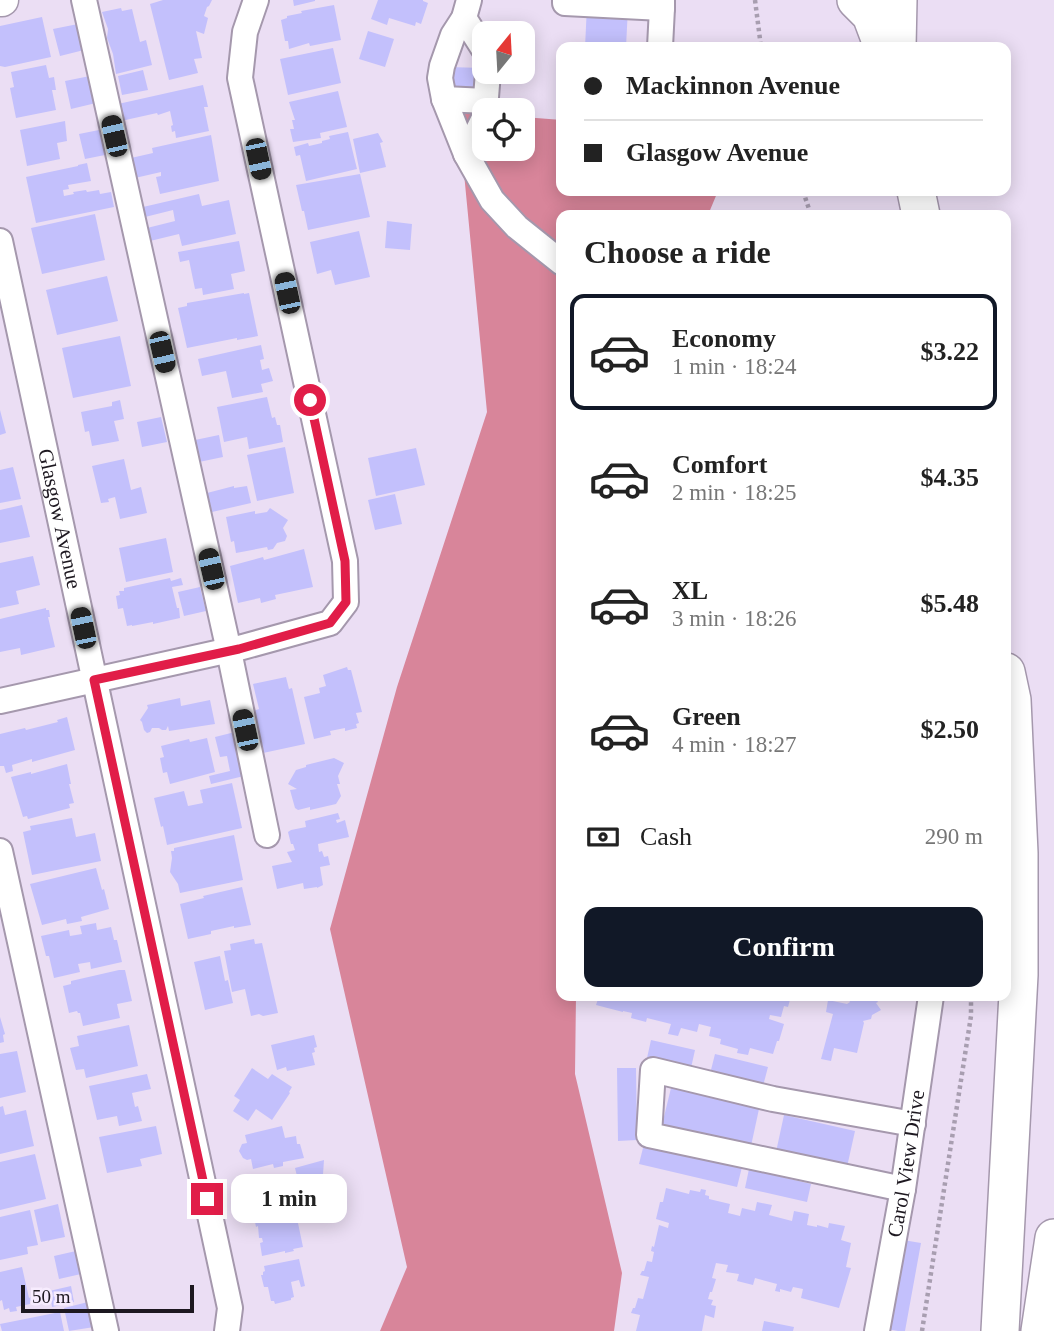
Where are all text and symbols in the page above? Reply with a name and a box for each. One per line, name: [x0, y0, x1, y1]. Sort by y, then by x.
north arrow: [472, 21, 536, 84]
map controls: [472, 21, 535, 161]
text: Mackinnon Avenue: [626, 71, 840, 100]
button: locate: [472, 98, 535, 161]
car: [100, 113, 129, 159]
car: [244, 136, 273, 182]
text: Glasgow Avenue: [626, 138, 808, 167]
text: Choose a ride: [584, 234, 771, 270]
car: [273, 270, 302, 316]
icon: car: [588, 321, 651, 384]
text: Economy: [672, 324, 776, 353]
car: [148, 329, 177, 375]
text: $3.22: [921, 337, 979, 366]
text: 1 min · 18:24: [672, 354, 797, 379]
route start: [294, 384, 326, 416]
street label: Glasgow Avenue: [33, 446, 87, 591]
icon: car: [588, 447, 651, 510]
text: Comfort: [672, 450, 767, 479]
text: $4.35: [921, 463, 979, 492]
text: 2 min · 18:25: [672, 480, 797, 505]
car: [197, 546, 226, 592]
icon: car: [588, 573, 651, 636]
text: XL: [672, 576, 708, 605]
text: $5.48: [921, 589, 979, 618]
car: [69, 605, 98, 651]
text: 3 min · 18:26: [672, 606, 797, 631]
icon: car: [588, 699, 651, 762]
text: Green: [672, 702, 741, 731]
car: [231, 707, 260, 753]
text: $2.50: [921, 715, 979, 744]
text: 4 min · 18:27: [672, 732, 797, 757]
icon: cash: [584, 818, 622, 856]
text: Cash: [640, 822, 692, 851]
text: 290 m: [925, 824, 983, 849]
button: Confirm: [584, 907, 983, 987]
street label: Carol View Drive: [882, 1088, 929, 1239]
callout: 1 min: [232, 1174, 347, 1224]
route end: [191, 1183, 223, 1215]
text: 1 min: [261, 1186, 317, 1211]
scale bar: [21, 1282, 194, 1314]
text: 50 m: [32, 1286, 71, 1307]

